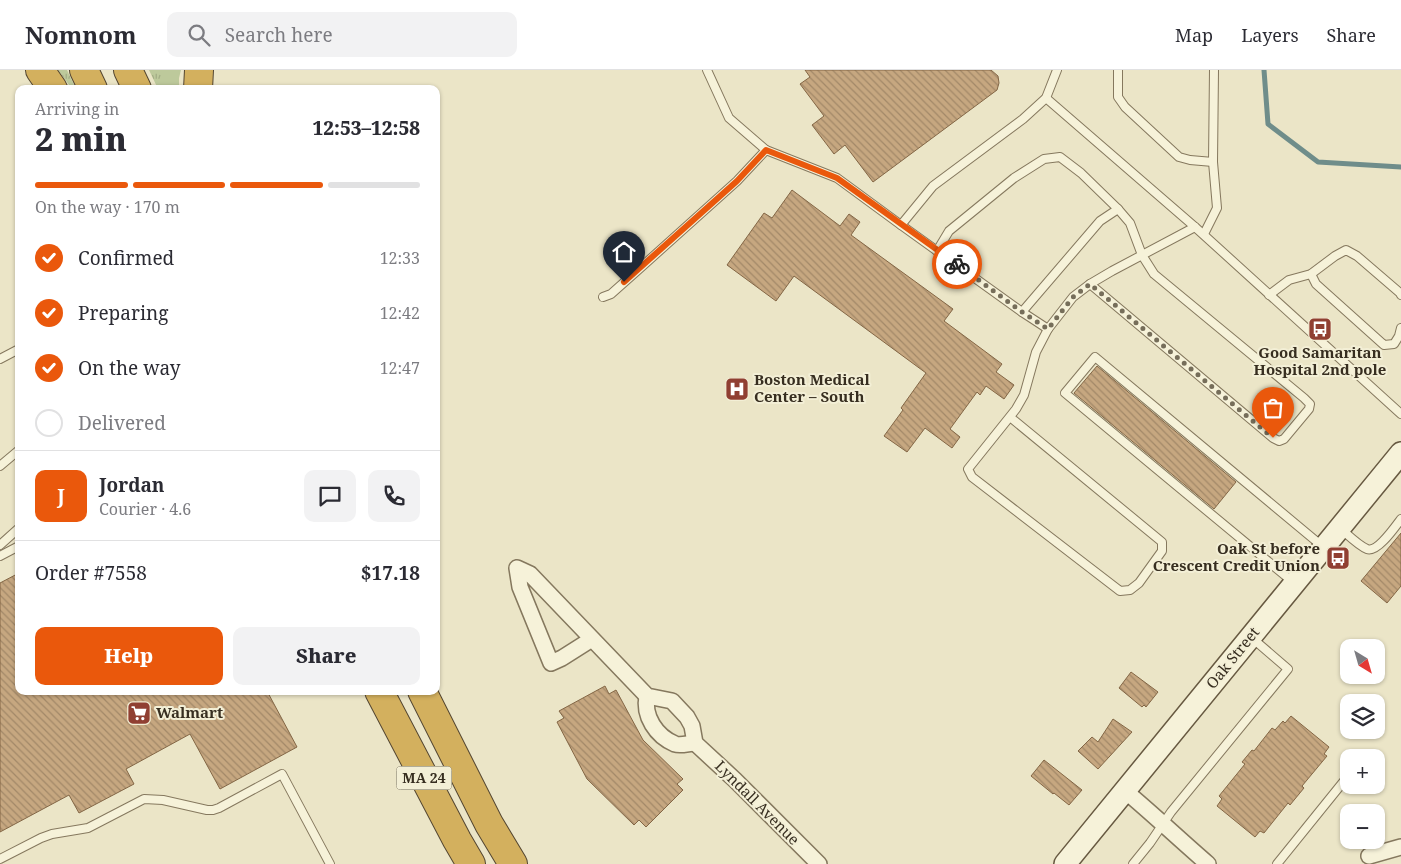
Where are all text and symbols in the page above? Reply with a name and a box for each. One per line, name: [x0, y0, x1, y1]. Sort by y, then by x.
search box: [167, 12, 517, 57]
text: Nomnom: [25, 18, 137, 51]
icon: search: [185, 21, 213, 49]
text: Search here: [225, 22, 333, 48]
text: Map: [1175, 23, 1213, 47]
text: Layers: [1241, 23, 1299, 47]
text: Share: [1327, 23, 1376, 47]
text: Arriving in: [35, 98, 119, 120]
text: 12:53–12:58: [312, 115, 420, 141]
text: 2 min: [35, 117, 127, 160]
text: On the way · 170 m: [35, 196, 180, 218]
pin: [603, 231, 645, 282]
icon: home: [610, 238, 638, 266]
courier: [932, 239, 982, 289]
icon: check: [35, 244, 63, 272]
text: Confirmed: [78, 245, 174, 271]
text: 12:33: [380, 247, 420, 269]
icon: bike: [943, 250, 971, 278]
icon: check: [35, 299, 63, 327]
text: Preparing: [78, 300, 168, 326]
text: 12:42: [380, 302, 420, 324]
bus stop icon: Good Samaritan Hospital 2nd pole: [1307, 316, 1333, 342]
place label: Good Samaritan Hospital 2nd pole: [1254, 342, 1386, 379]
icon: check: [35, 354, 63, 382]
text: On the way: [78, 355, 181, 381]
text: 12:47: [380, 357, 420, 379]
place label: Boston Medical Center – South: [754, 369, 870, 406]
hospital icon: Boston Medical Center – South: [724, 376, 750, 402]
pin: [1252, 387, 1294, 438]
icon: bag: [1259, 394, 1287, 422]
text: Delivered: [78, 410, 166, 436]
button: chat: [304, 470, 356, 522]
button: phone: [368, 470, 420, 522]
text: Jordan: [99, 472, 165, 498]
text: J: [57, 483, 65, 509]
text: Courier · 4.6: [99, 498, 191, 520]
place label: Oak St before Crescent Credit Union: [1153, 538, 1320, 575]
bus stop icon: Oak St before Crescent Credit Union: [1325, 545, 1351, 571]
text: Order #7558: [35, 560, 147, 586]
text: $17.18: [361, 560, 420, 586]
street label: Oak Street: [1201, 622, 1263, 692]
button: Help: [35, 627, 223, 685]
button: Share: [233, 627, 420, 685]
north arrow: [1340, 639, 1385, 684]
map controls: [1340, 639, 1385, 849]
button: layers: [1340, 694, 1385, 739]
supermarket icon: Walmart: [126, 700, 152, 726]
place label: Walmart: [156, 702, 223, 722]
button: +: [1340, 749, 1385, 794]
street label: Lyndall Avenue: [711, 756, 804, 849]
road number: MA 24: [396, 766, 452, 790]
button: −: [1340, 804, 1385, 849]

